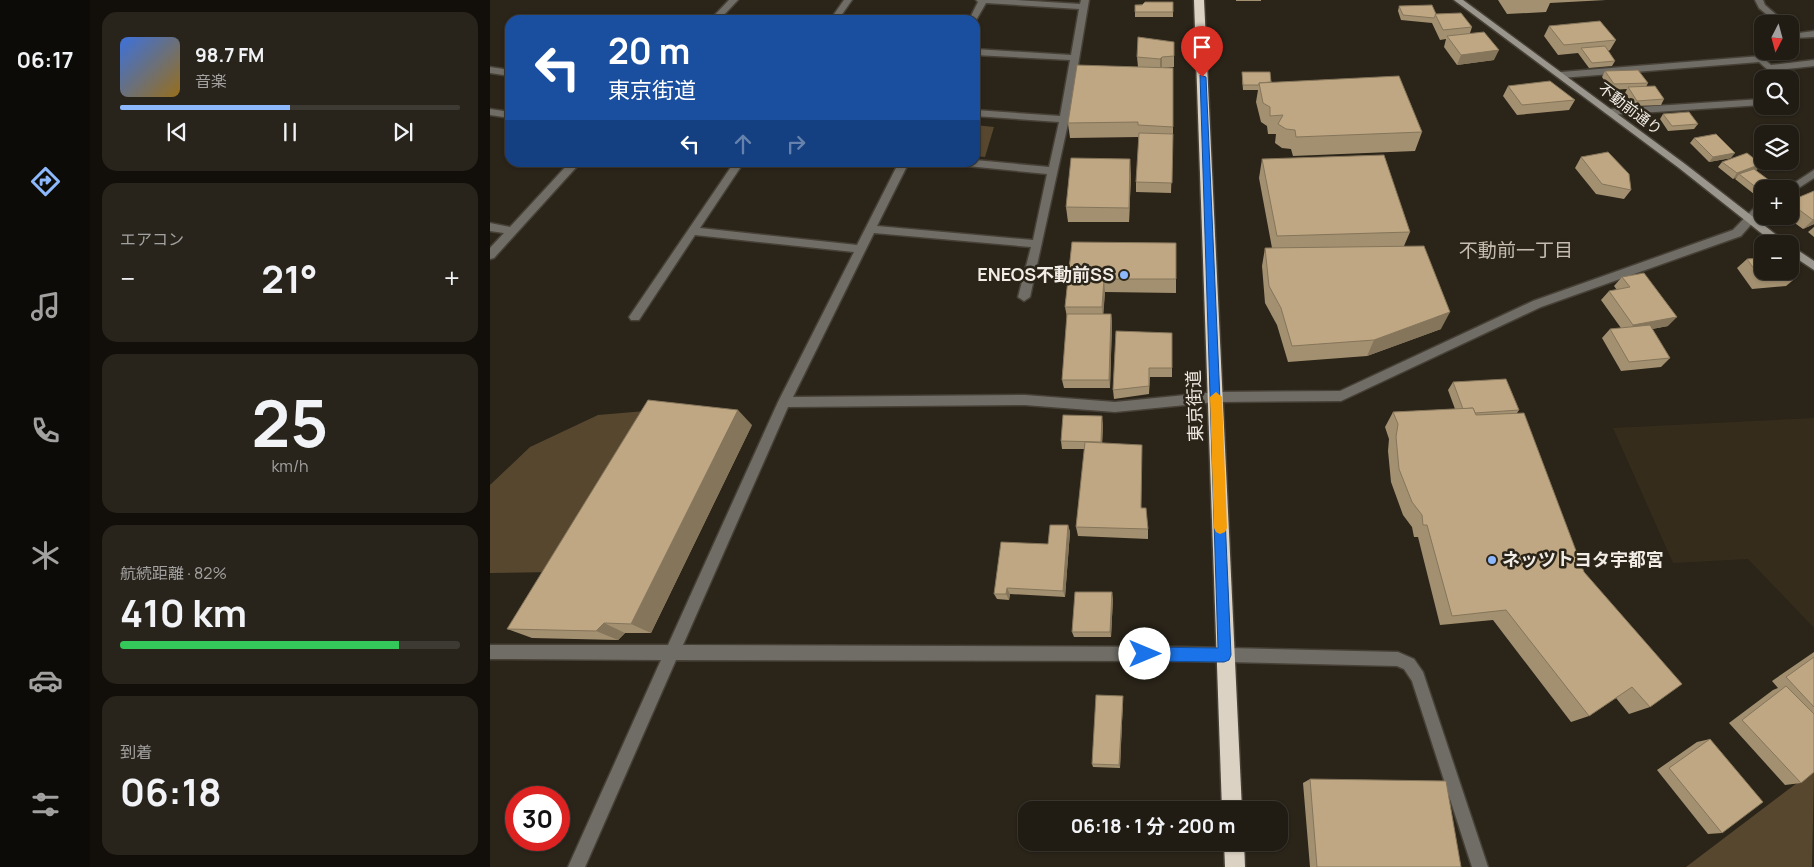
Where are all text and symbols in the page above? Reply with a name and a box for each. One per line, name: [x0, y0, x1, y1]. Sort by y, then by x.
north arrow: [1754, 15, 1799, 60]
map controls: [1754, 15, 1799, 280]
pin: [1181, 26, 1223, 77]
text: 20 m: [608, 27, 690, 75]
icon: arrive: [1188, 33, 1216, 61]
icon: left: [525, 35, 590, 100]
text: 98.7 FM: [195, 42, 264, 68]
text: 06:17: [16, 45, 74, 75]
text: 音楽: [195, 70, 227, 92]
button: search: [1754, 70, 1799, 115]
text: 東京街道: [608, 75, 696, 105]
street label: 不動前通り: [1594, 78, 1667, 140]
icon: previous: [163, 118, 191, 146]
icon: pause: [276, 118, 304, 146]
icon: next: [389, 118, 417, 146]
button: layers: [1754, 125, 1799, 170]
icon: left: [676, 130, 704, 158]
icon: ahead: [729, 130, 757, 158]
icon: right: [782, 130, 810, 158]
icon: directions: [28, 164, 63, 199]
button: +: [1754, 180, 1799, 225]
text: エアコン: [120, 228, 184, 250]
button: −: [1754, 235, 1799, 280]
district label: 不動前一丁目: [1459, 237, 1573, 263]
text: 21°: [261, 252, 318, 304]
text: −: [120, 259, 135, 297]
text: +: [444, 259, 460, 297]
place label: ENEOS不動前SS: [977, 262, 1114, 286]
marker: ENEOS不動前SS: [1118, 269, 1130, 281]
icon: music: [28, 289, 63, 324]
street label: 東京街道: [1181, 370, 1207, 442]
text: 25: [252, 378, 328, 467]
icon: phone: [28, 413, 63, 448]
text: km/h: [271, 455, 309, 477]
icon: climate: [28, 538, 63, 573]
place label: ネッツトヨタ宇都宮: [1502, 547, 1664, 571]
marker: ネッツトヨタ宇都宮: [1486, 554, 1498, 566]
text: 航続距離 · 82%: [120, 562, 227, 584]
text: 410 km: [120, 586, 247, 638]
position arrow: [1118, 627, 1170, 679]
icon: car: [28, 663, 63, 698]
text: 到着: [120, 741, 152, 763]
text: 06:18: [120, 765, 222, 817]
speed limit sign: 30: [505, 786, 570, 851]
icon: filters: [28, 787, 63, 822]
text: 06:18 · 1 分 · 200 m: [1071, 813, 1235, 839]

